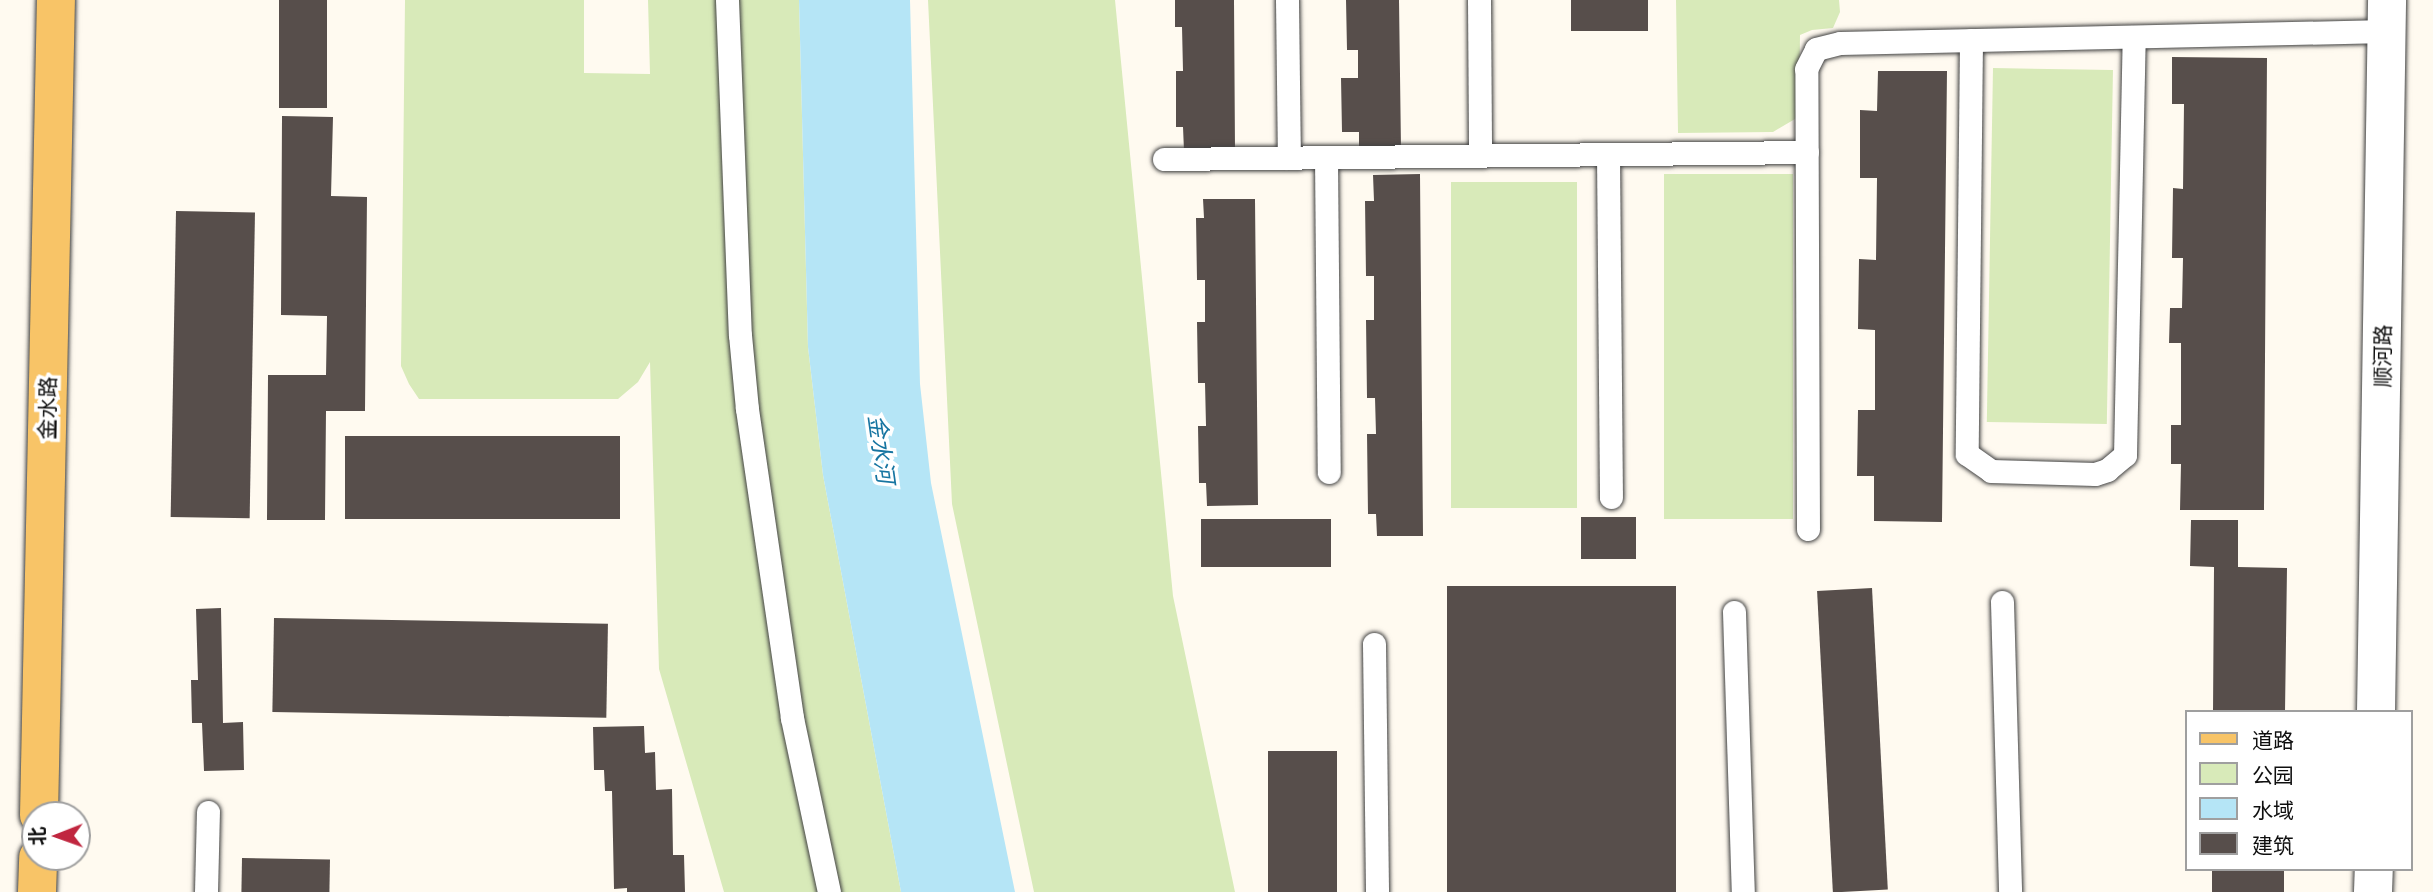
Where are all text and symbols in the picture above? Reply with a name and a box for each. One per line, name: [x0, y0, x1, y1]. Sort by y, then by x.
street label: 顺河路: [2369, 324, 2395, 388]
street label: 金水路: [34, 376, 60, 440]
water label: 金水河: [863, 413, 899, 485]
legend: [2184, 710, 2412, 871]
text: 道路: [2252, 726, 2294, 754]
text: 公园: [2252, 761, 2294, 789]
text: 水域: [2252, 796, 2294, 824]
north arrow: [21, 801, 91, 871]
text: 北: [24, 827, 49, 846]
text: 建筑: [2252, 831, 2294, 859]

